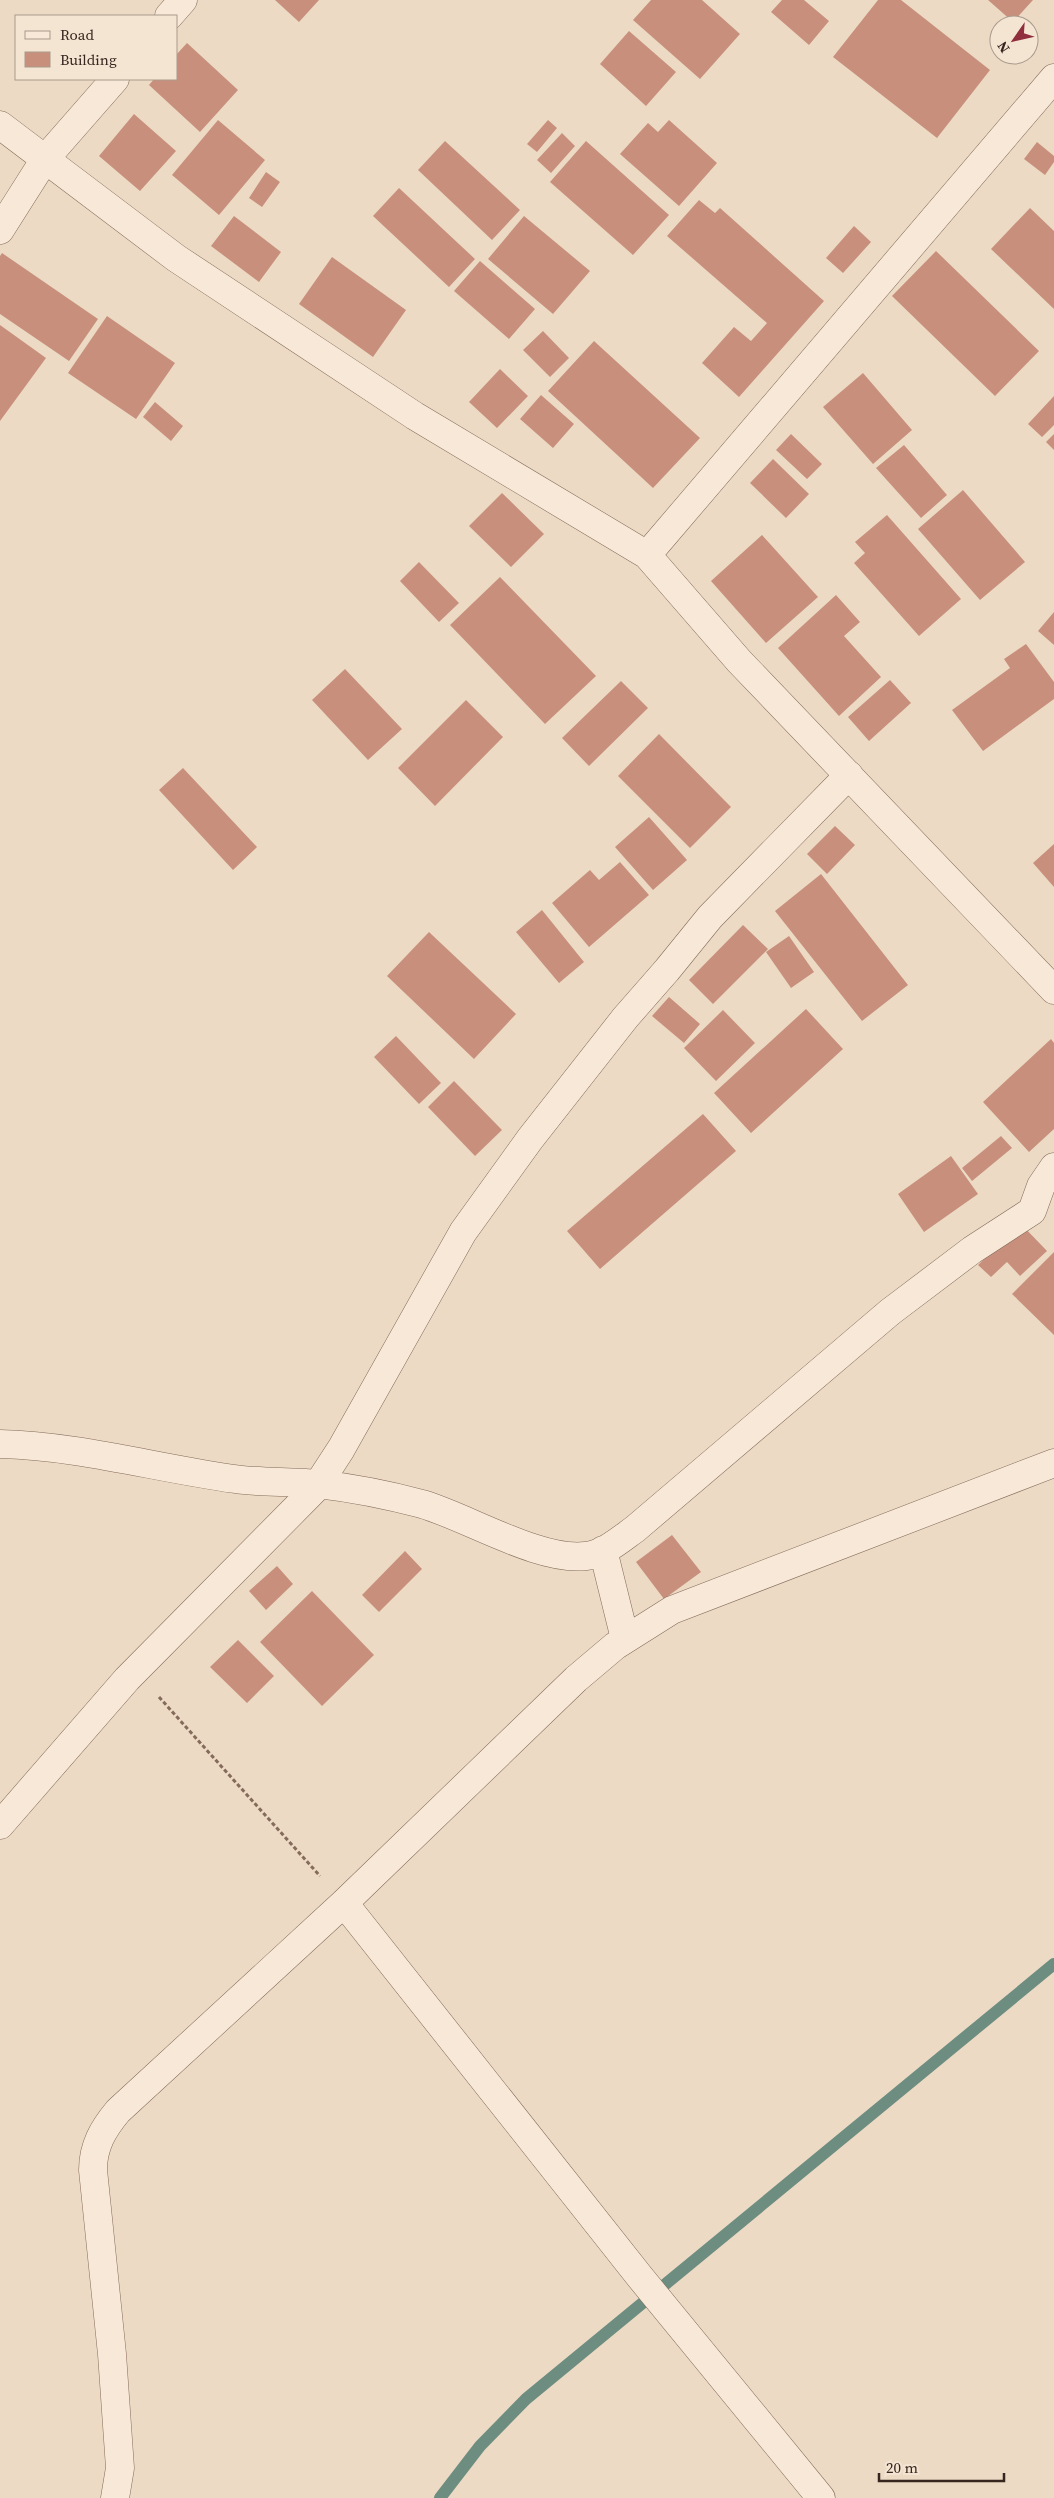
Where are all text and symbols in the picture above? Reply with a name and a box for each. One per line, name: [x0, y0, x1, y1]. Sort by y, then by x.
legend: [15, 15, 178, 80]
north arrow: [989, 15, 1039, 65]
text: Road: [60, 24, 94, 45]
text: N: [992, 37, 1014, 57]
text: Building: [60, 49, 117, 70]
scale bar: [879, 2450, 1004, 2482]
text: 20 m: [886, 2457, 918, 2478]

